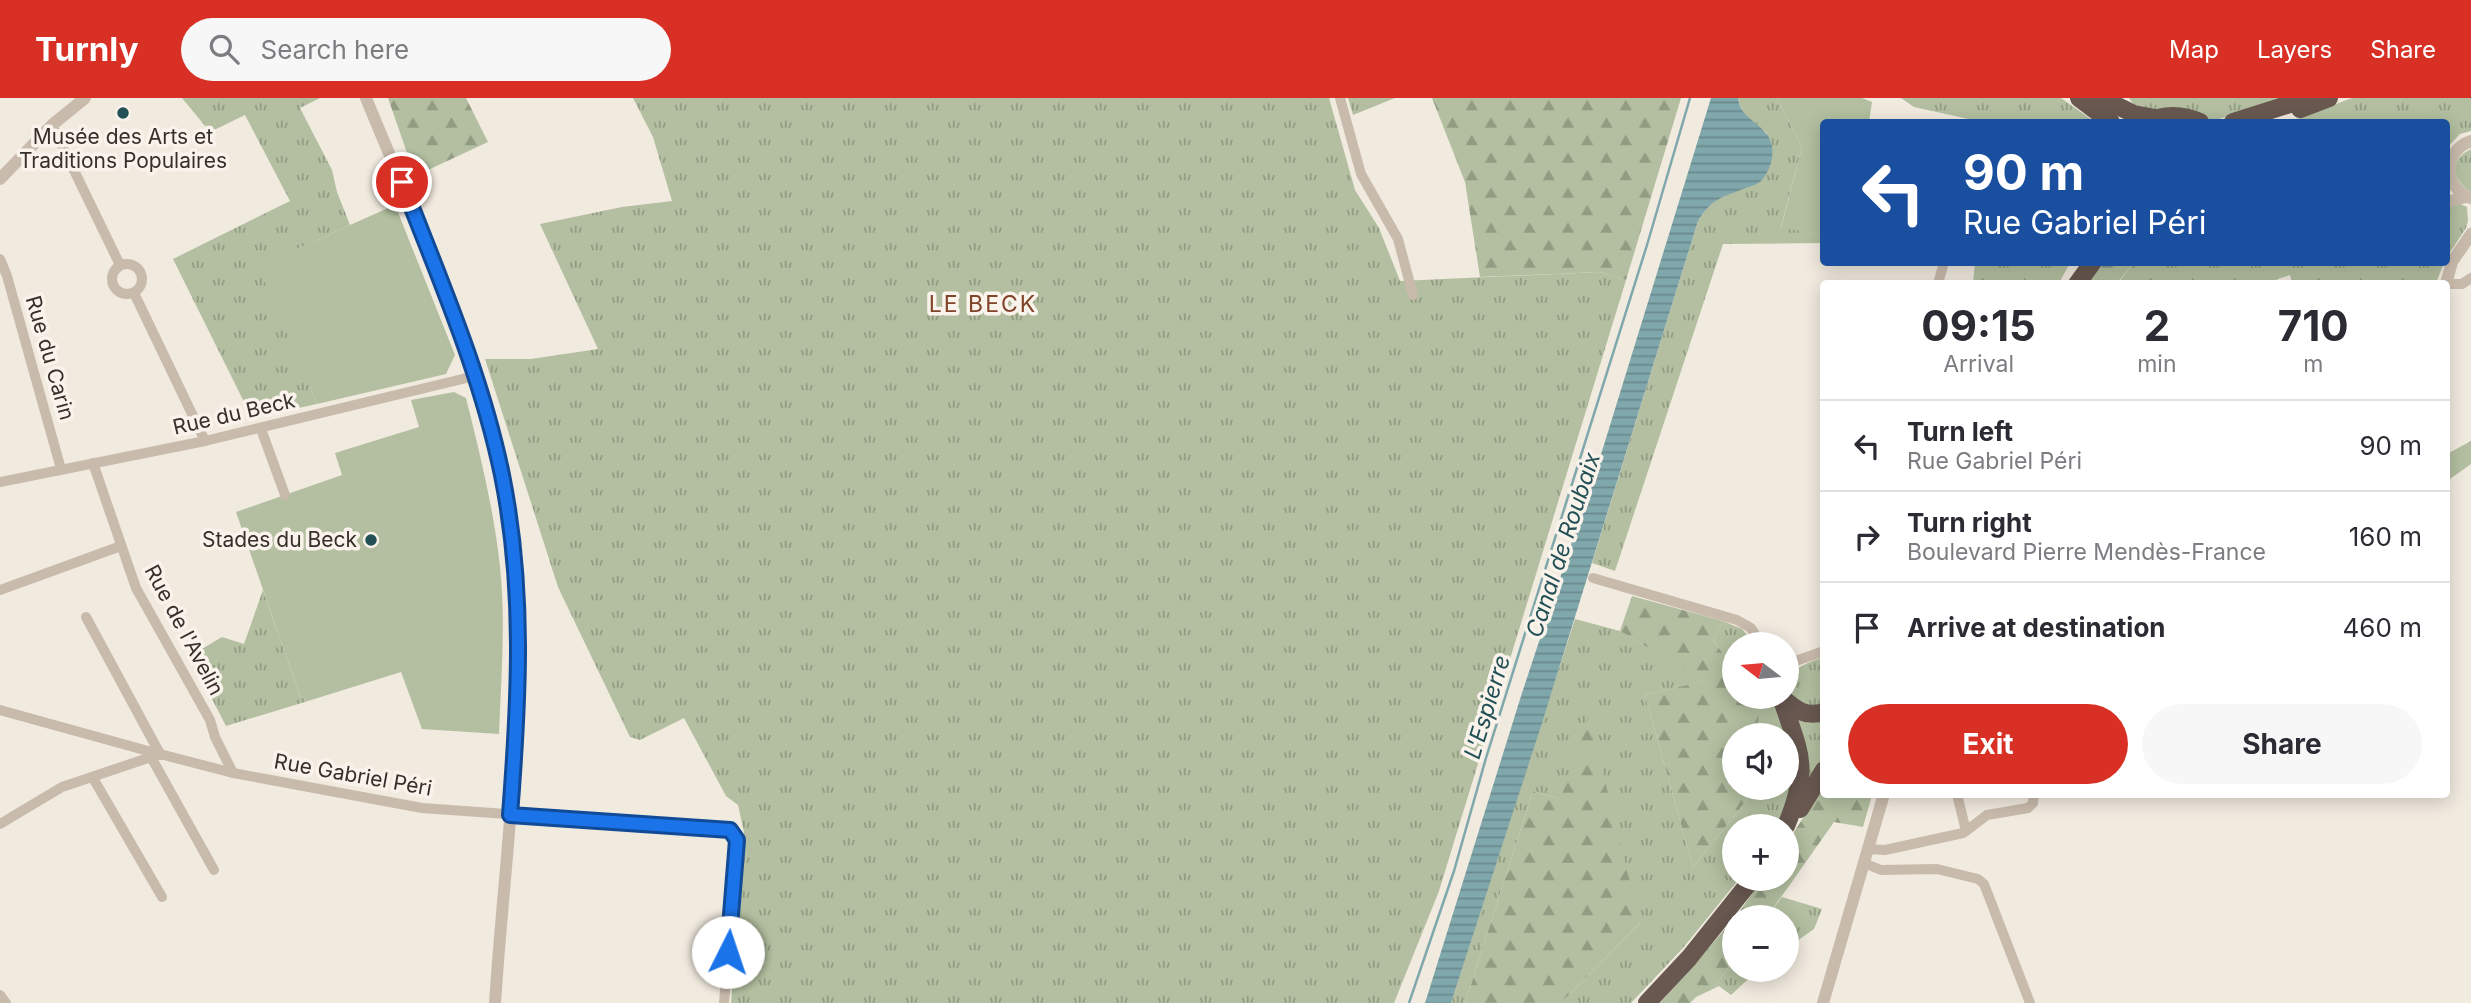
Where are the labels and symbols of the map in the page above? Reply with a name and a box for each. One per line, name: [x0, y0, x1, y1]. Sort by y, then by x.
marker: Musée des Arts et Traditions Populaires: [115, 105, 131, 121]
place label: Musée des Arts et Traditions Populaires: [19, 124, 227, 173]
pin: [372, 152, 432, 212]
district label: LE BECK: [929, 290, 1037, 318]
street label: Rue du Carin: [21, 293, 80, 423]
street label: Rue du Beck: [170, 387, 298, 440]
water label: Canal de Roubaix: [1520, 449, 1606, 641]
place label: Stades du Beck: [202, 527, 357, 552]
marker: Stades du Beck: [363, 532, 379, 548]
street label: Rue de l'Avelin: [140, 560, 229, 699]
north arrow: [1722, 632, 1799, 709]
water label: L'Espierre: [1458, 652, 1516, 762]
street label: Rue Gabriel Péri: [272, 748, 434, 801]
position arrow: [691, 915, 765, 989]

